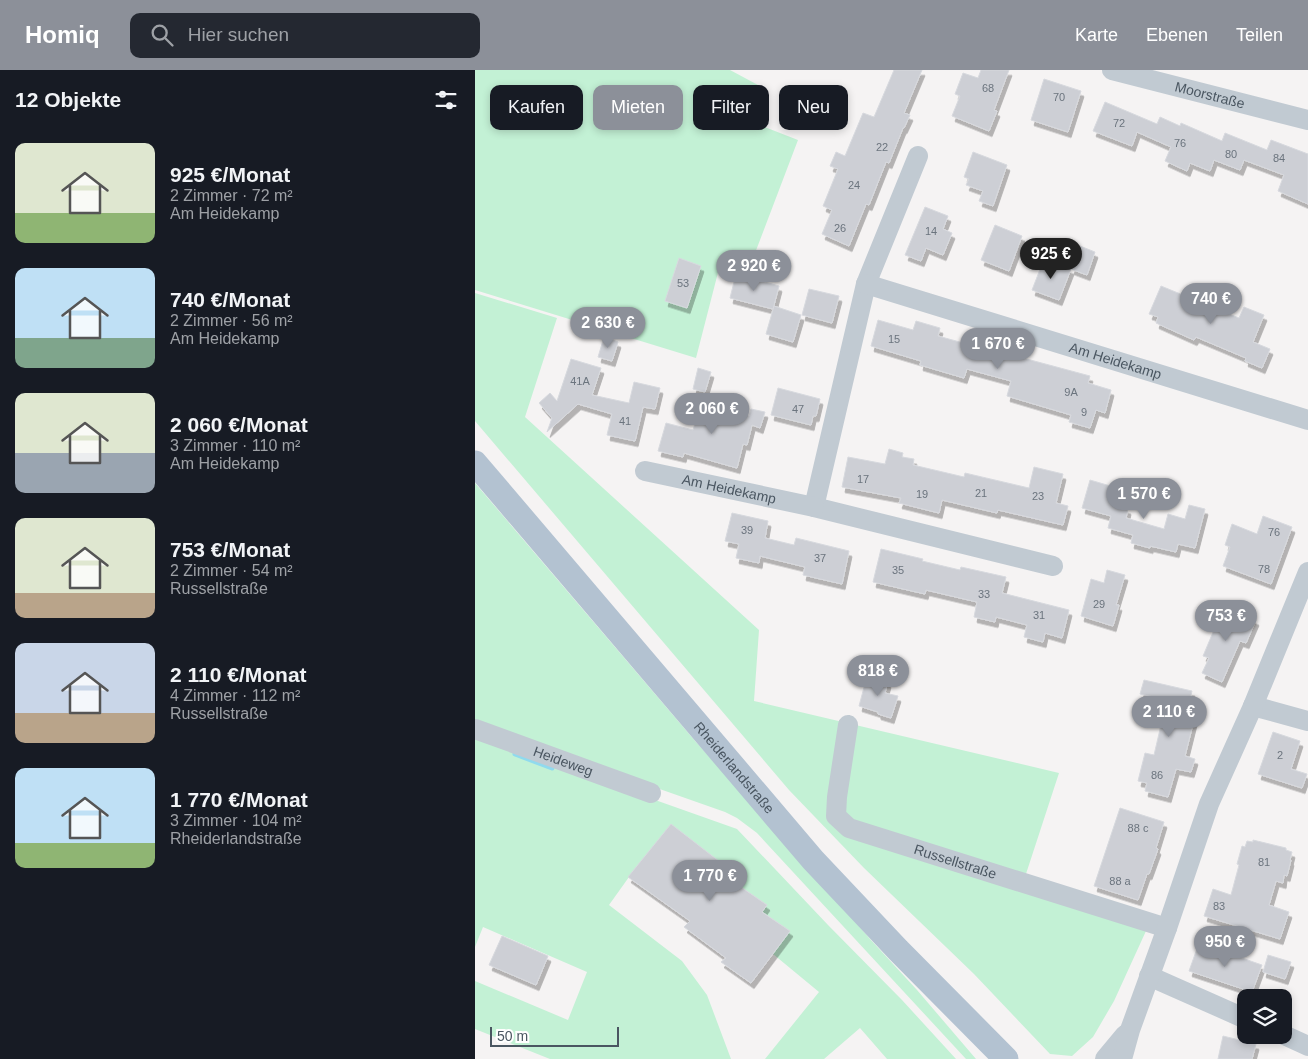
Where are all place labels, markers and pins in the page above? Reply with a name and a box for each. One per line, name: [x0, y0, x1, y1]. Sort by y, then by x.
pin: 925 €: [1016, 238, 1086, 280]
pin: 2 920 €: [708, 250, 800, 292]
pin: 740 €: [1176, 282, 1246, 325]
pin: 2 630 €: [562, 306, 654, 349]
pin: 1 670 €: [952, 328, 1044, 370]
pin: 2 060 €: [666, 392, 758, 435]
pin: 1 570 €: [1098, 478, 1190, 520]
pin: 753 €: [1191, 600, 1261, 642]
pin: 818 €: [843, 654, 913, 697]
pin: 2 110 €: [1123, 696, 1215, 738]
pin: 1 770 €: [664, 860, 756, 902]
pin: 950 €: [1190, 926, 1260, 968]

